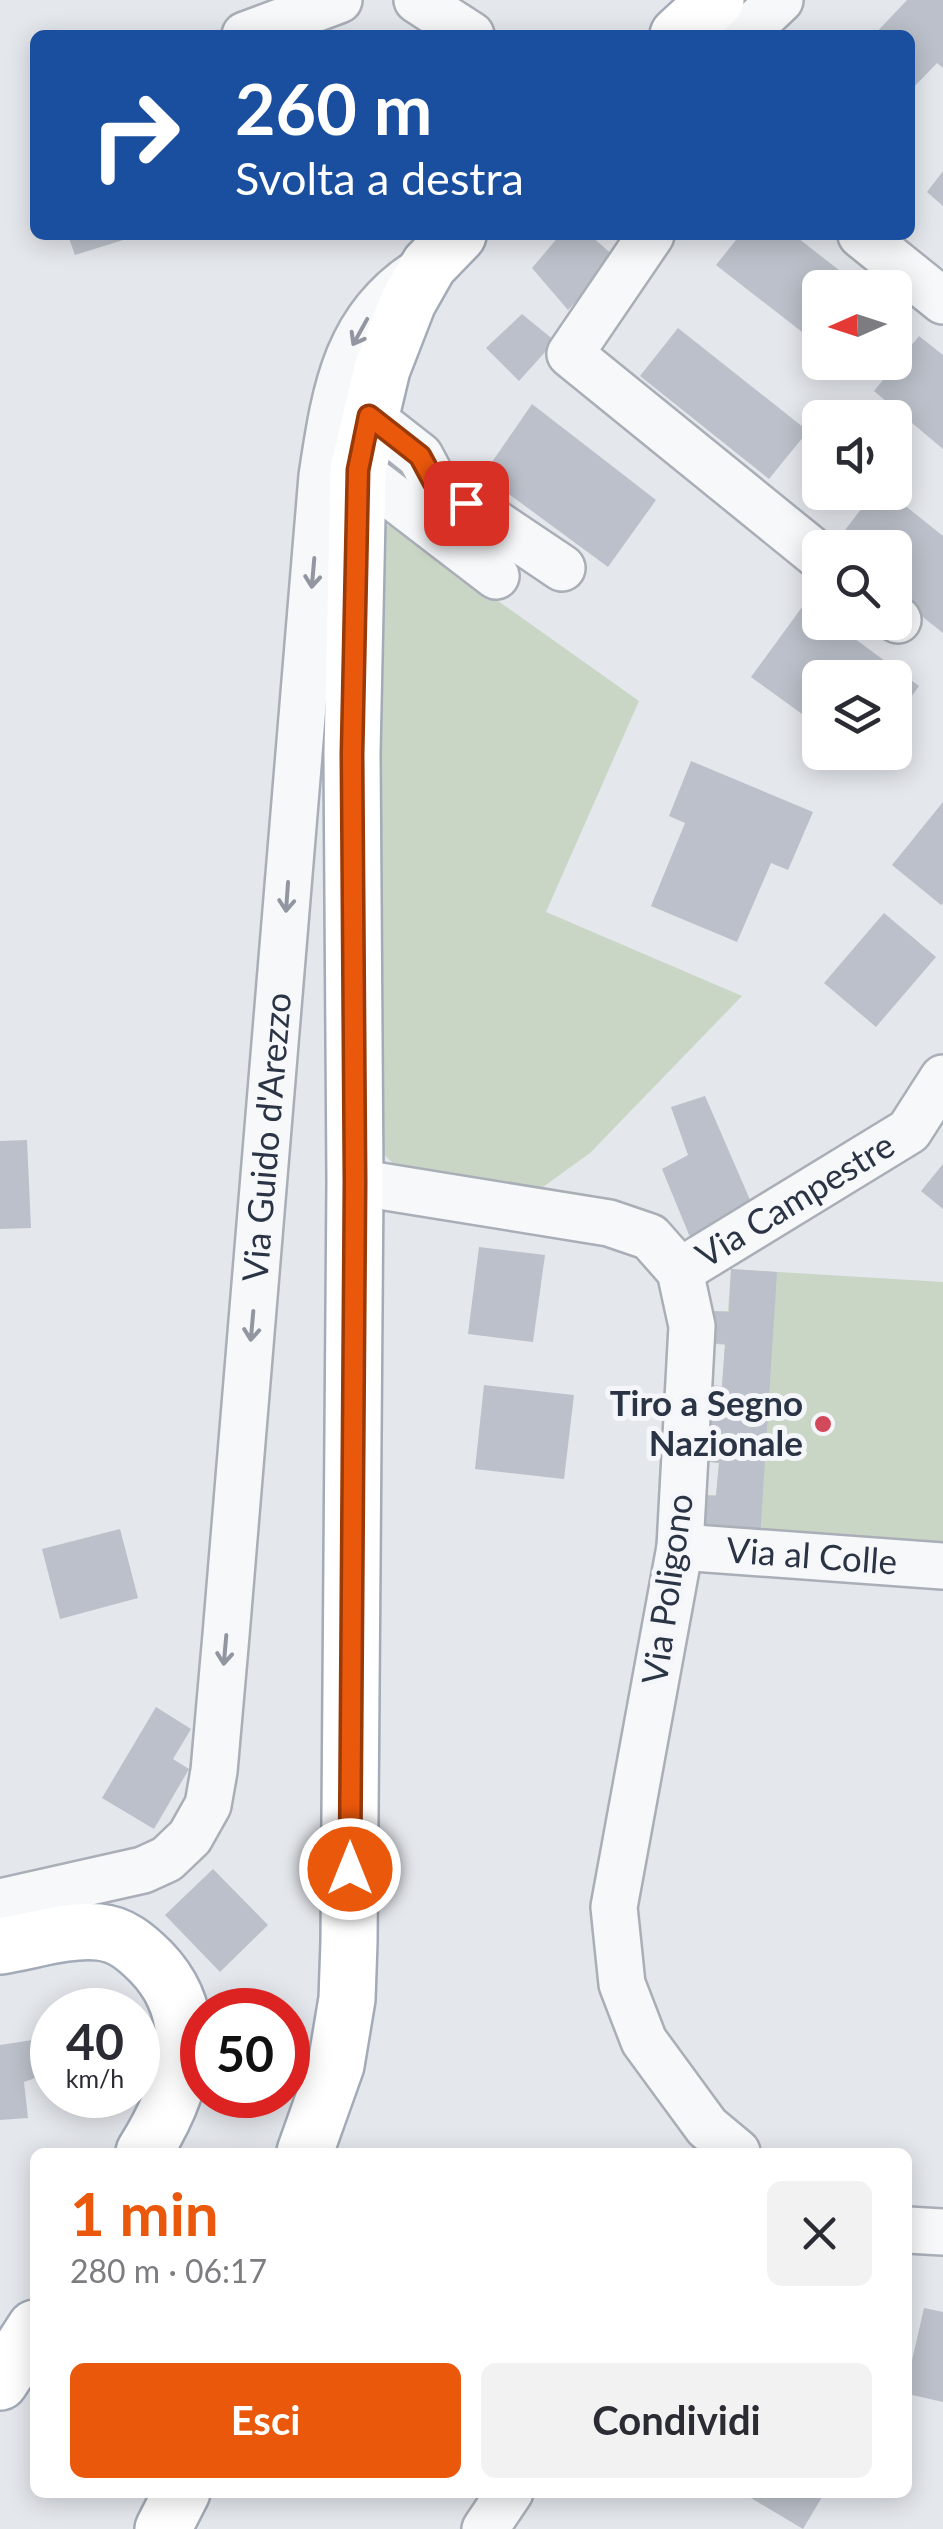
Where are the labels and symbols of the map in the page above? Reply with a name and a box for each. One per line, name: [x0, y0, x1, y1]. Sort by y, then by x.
north arrow: [802, 270, 912, 380]
one-way arrow: [350, 317, 370, 347]
pin: [424, 461, 509, 546]
one-way arrow: [304, 557, 323, 589]
one-way arrow: [278, 881, 297, 913]
street label: Via Guido d'Arezzo: [232, 991, 298, 1283]
street label: Via Campestre: [687, 1122, 901, 1275]
one-way arrow: [242, 1309, 261, 1341]
place label: Tiro a Segno Nazionale: [610, 1381, 803, 1463]
marker: Tiro a Segno Nazionale: [812, 1413, 834, 1435]
street label: Via Poligono: [632, 1491, 700, 1687]
street label: Via al Colle: [725, 1527, 899, 1582]
one-way arrow: [215, 1633, 234, 1665]
position arrow: [298, 1817, 402, 1921]
speed limit sign: 50: [180, 1988, 310, 2118]

